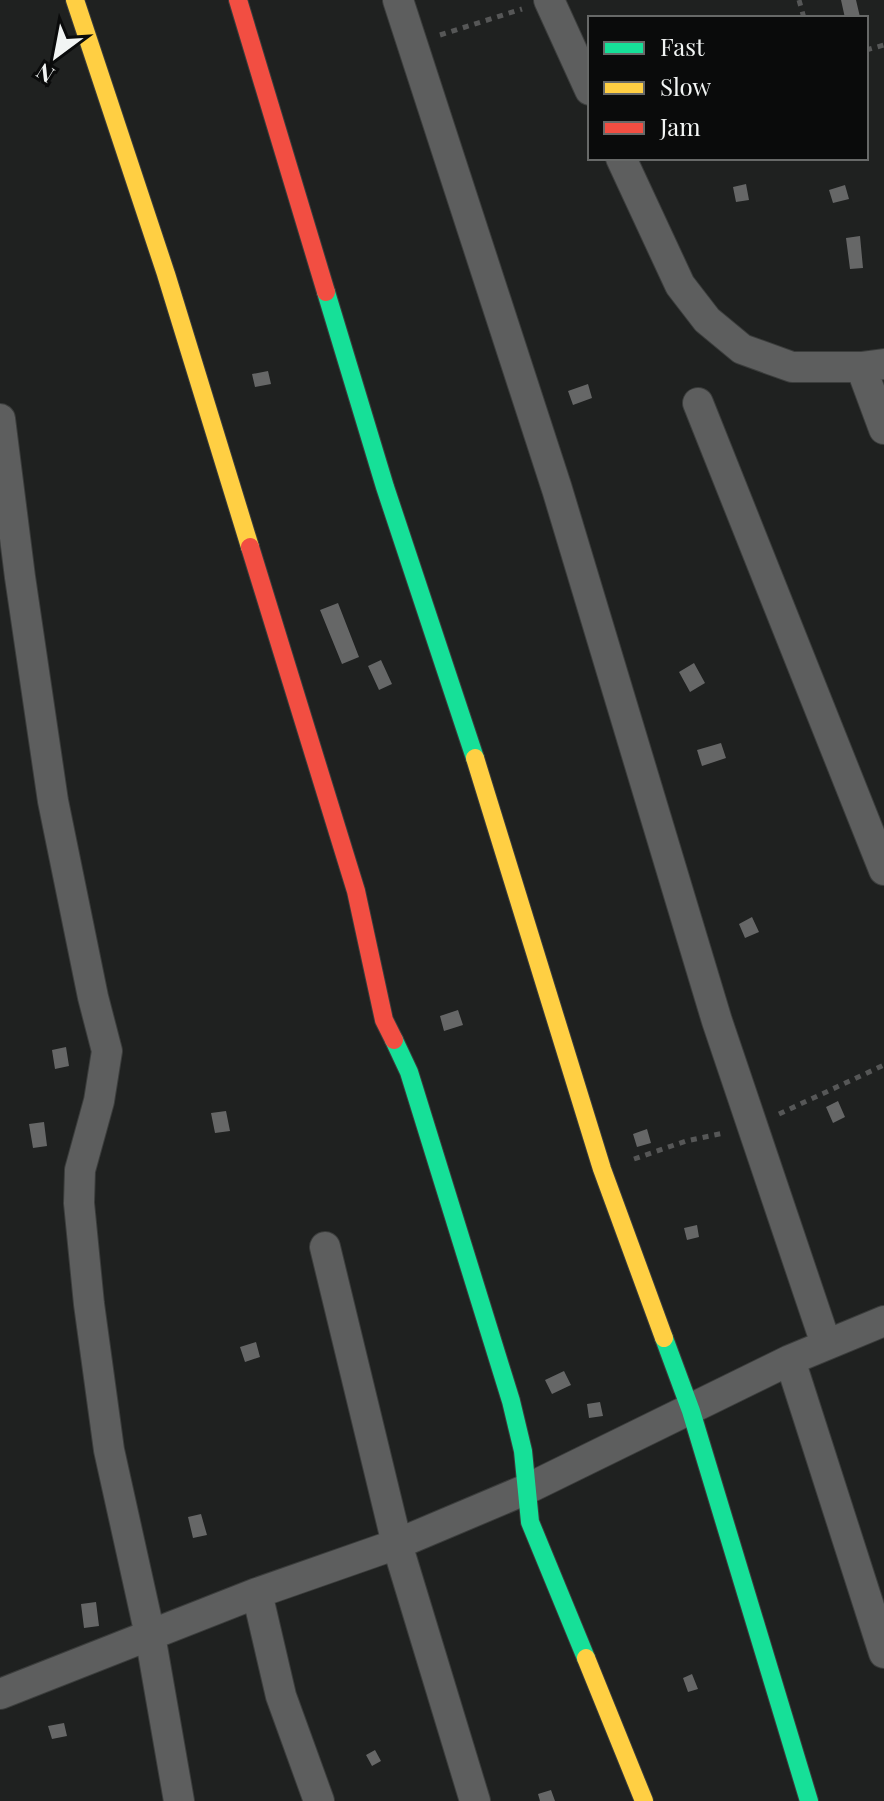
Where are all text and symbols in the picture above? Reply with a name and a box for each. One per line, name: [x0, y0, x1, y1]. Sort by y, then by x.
north arrow: [16, 16, 96, 96]
legend: [588, 16, 868, 160]
text: Fast: [660, 30, 705, 62]
text: N: [30, 57, 60, 91]
text: Slow: [660, 70, 712, 102]
text: Jam: [659, 110, 701, 142]

